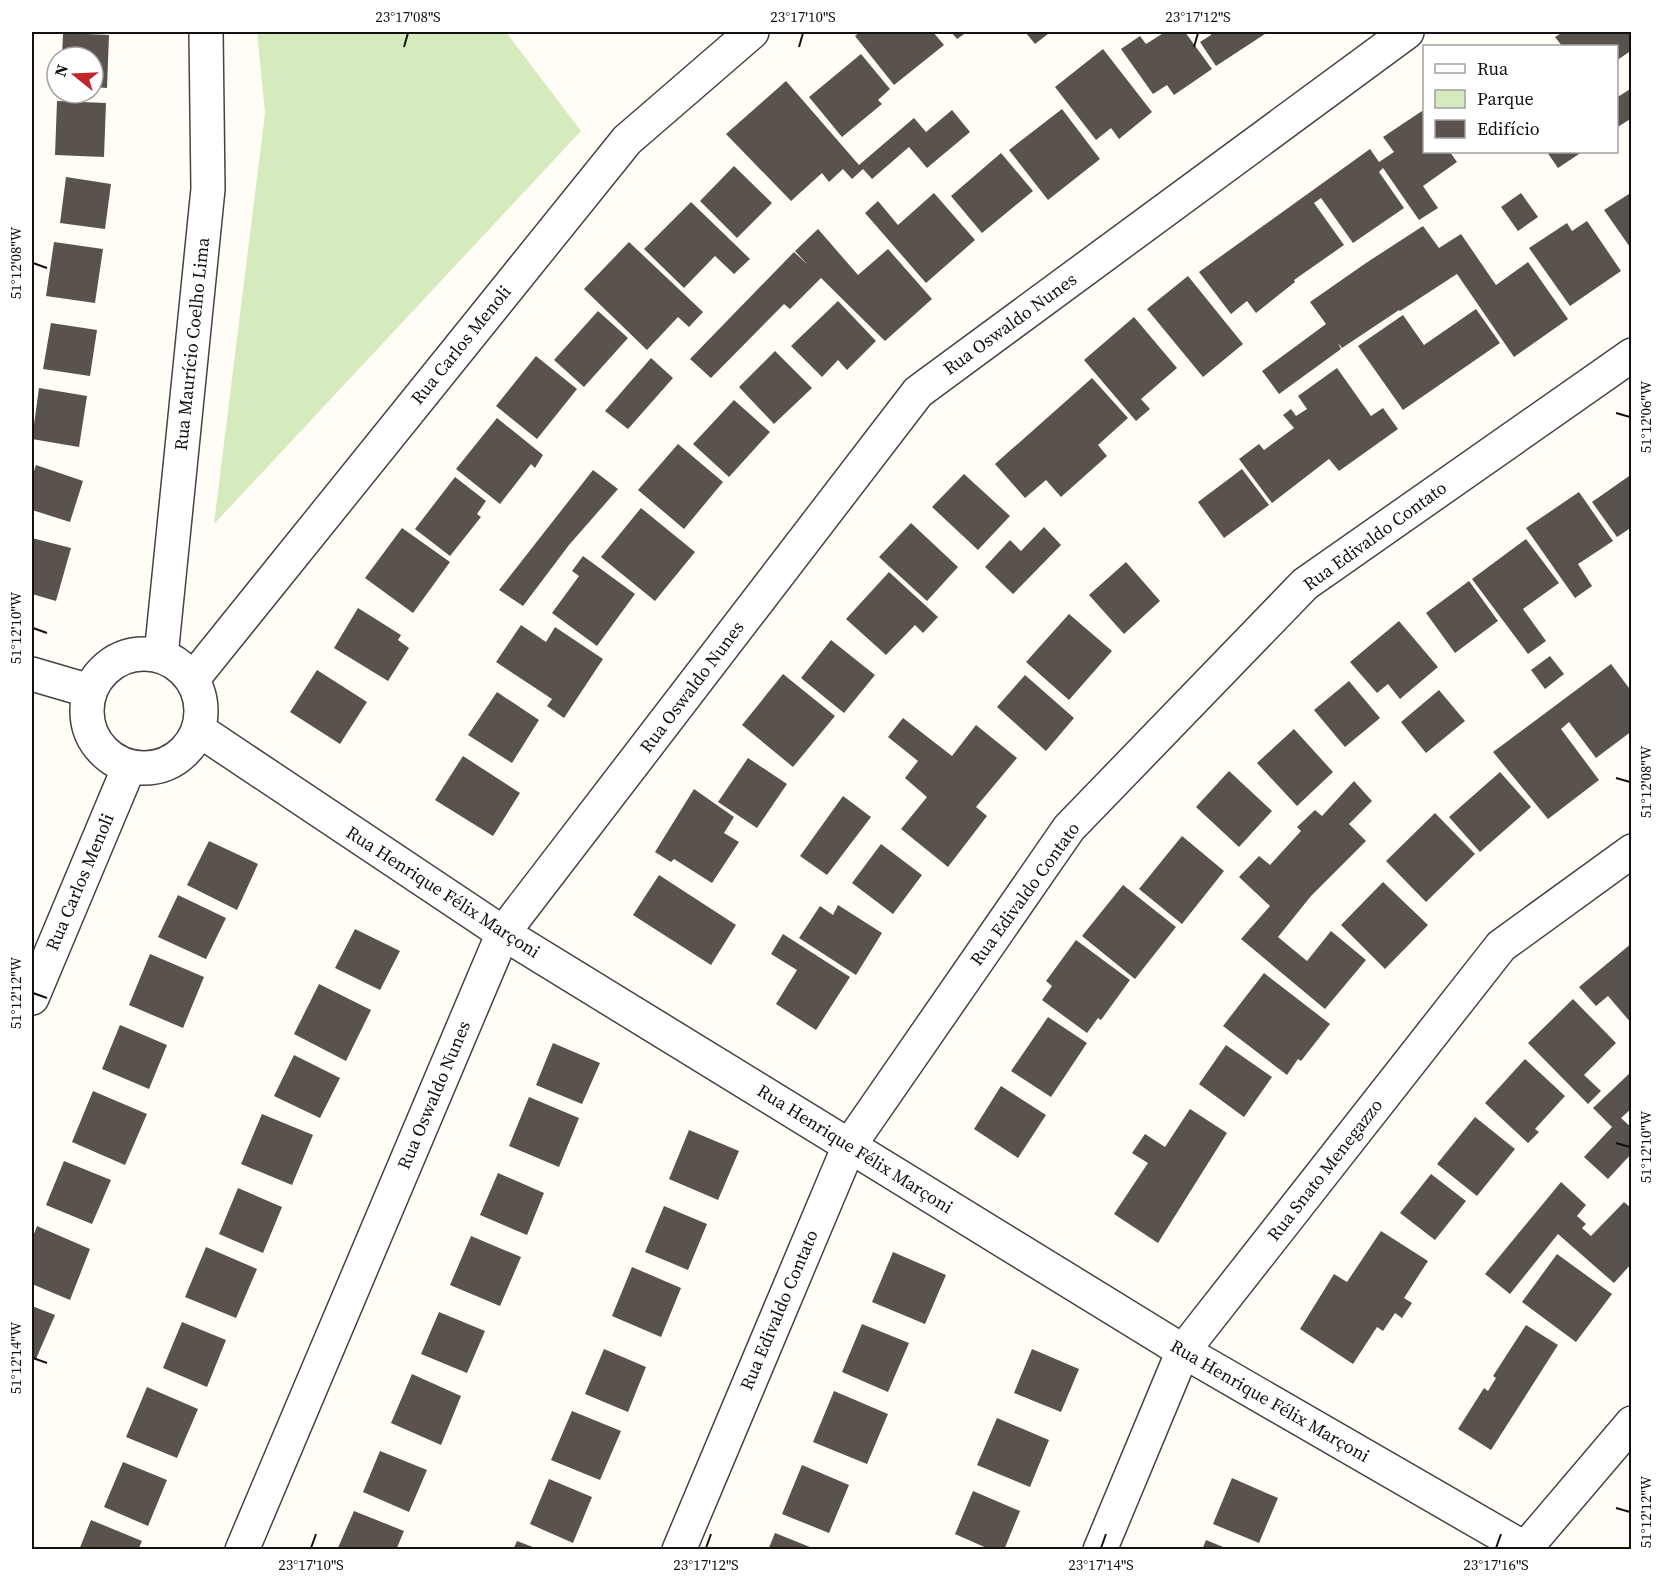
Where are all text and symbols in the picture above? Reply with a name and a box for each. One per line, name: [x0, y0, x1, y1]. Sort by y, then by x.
text: 23°17'08"S: [375, 6, 441, 27]
text: 23°17'10"S: [770, 6, 836, 27]
text: 23°17'12"S: [1165, 6, 1231, 27]
north arrow: [45, 45, 105, 105]
legend: [1423, 45, 1618, 153]
text: Rua: [1477, 56, 1509, 81]
text: N: [48, 61, 73, 79]
text: Parque: [1477, 86, 1534, 111]
text: Edifício: [1477, 116, 1540, 141]
text: 51°12'08"W: [5, 226, 26, 299]
street label: Rua Maurício Coelho Lima: [168, 235, 215, 452]
street label: Rua Oswaldo Nunes: [938, 267, 1082, 381]
street label: Rua Carlos Menoli: [405, 280, 517, 410]
text: 51°12'06"W: [1635, 380, 1656, 453]
street label: Rua Edivaldo Contato: [1298, 475, 1452, 596]
text: 51°12'10"W: [5, 591, 26, 664]
street label: Rua Oswaldo Nunes: [634, 615, 750, 758]
text: 51°12'08"W: [1635, 745, 1656, 818]
street label: Rua Carlos Menoli: [39, 809, 120, 954]
street label: Rua Edivaldo Contato: [964, 817, 1085, 971]
street label: Rua Henrique Félix Marçoni: [342, 819, 545, 964]
text: 51°12'12"W: [5, 956, 26, 1029]
street label: Rua Oswaldo Nunes: [391, 1016, 476, 1173]
street label: Rua Henrique Félix Marçoni: [753, 1078, 958, 1219]
street label: Rua Snato Menegazzo: [1261, 1093, 1388, 1246]
text: 51°12'10"W: [1635, 1110, 1656, 1183]
street label: Rua Edivaldo Contato: [733, 1226, 824, 1394]
text: 51°12'14"W: [5, 1321, 26, 1394]
street label: Rua Henrique Félix Marçoni: [1166, 1333, 1375, 1468]
text: 51°12'12"W: [1635, 1475, 1656, 1548]
text: 23°17'10"S: [278, 1554, 344, 1575]
text: 23°17'12"S: [673, 1554, 739, 1575]
text: 23°17'14"S: [1068, 1554, 1134, 1575]
text: 23°17'16"S: [1463, 1554, 1529, 1575]

